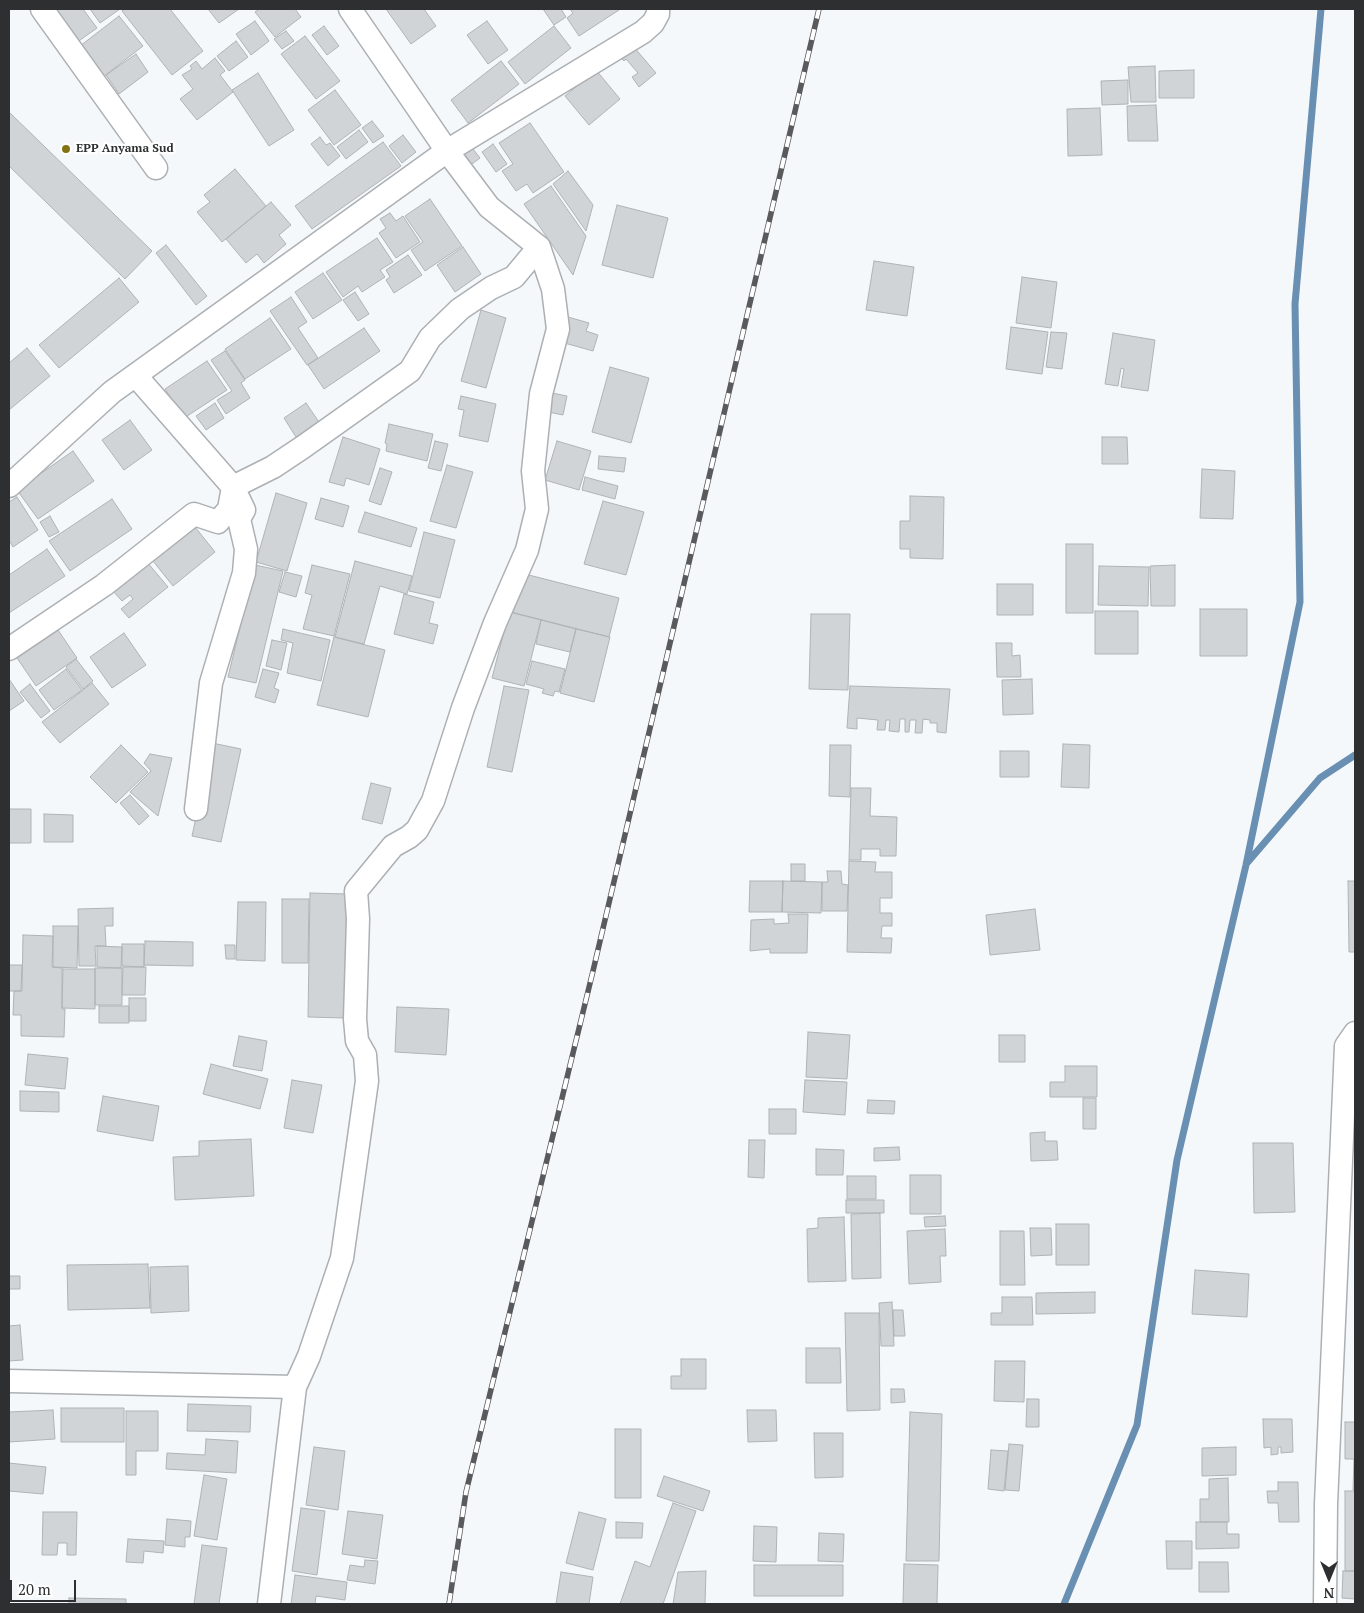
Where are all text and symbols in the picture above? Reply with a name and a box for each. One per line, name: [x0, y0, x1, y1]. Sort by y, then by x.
place label: EPP Anyama Sud: [76, 142, 174, 156]
marker: EPP Anyama Sud: [60, 143, 72, 155]
north arrow: [1304, 1553, 1354, 1603]
scale bar: [12, 1570, 79, 1602]
text: 20 m: [18, 1579, 51, 1599]
text: N: [1324, 1584, 1334, 1603]

